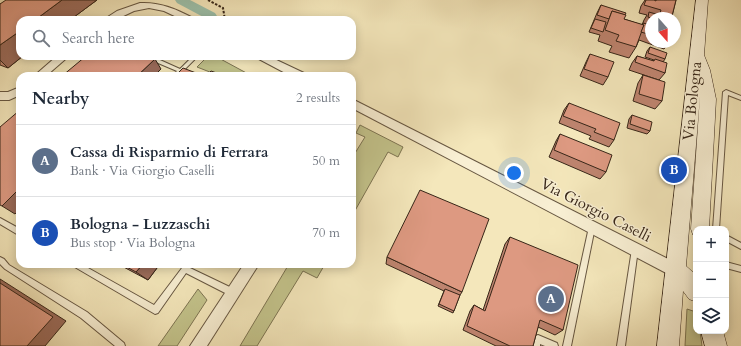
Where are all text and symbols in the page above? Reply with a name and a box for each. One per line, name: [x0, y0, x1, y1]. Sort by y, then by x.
north arrow: [645, 12, 681, 48]
search box: [16, 16, 356, 60]
icon: search: [30, 27, 52, 49]
text: Search here: [62, 28, 135, 48]
street label: Via Bologna: [678, 60, 706, 142]
text: Nearby: [32, 87, 89, 110]
text: 2 results: [296, 89, 340, 107]
text: Cassa di Risparmio di Ferrara: [70, 142, 268, 162]
text: A: [40, 152, 50, 170]
text: 50 m: [312, 152, 340, 170]
pin: B: [661, 155, 687, 185]
text: Bank · Via Giorgio Caselli: [70, 162, 215, 180]
your location: [504, 163, 524, 183]
street label: Via Giorgio Caselli: [537, 173, 655, 247]
text: Bologna - Luzzaschi: [70, 214, 210, 234]
text: B: [40, 224, 50, 242]
text: 70 m: [312, 224, 340, 242]
map controls: [693, 226, 729, 334]
button: +: [693, 226, 729, 262]
text: Bus stop · Via Bologna: [70, 234, 195, 252]
button: −: [693, 262, 729, 298]
pin: A: [538, 284, 564, 314]
button: layers: [693, 298, 729, 334]

